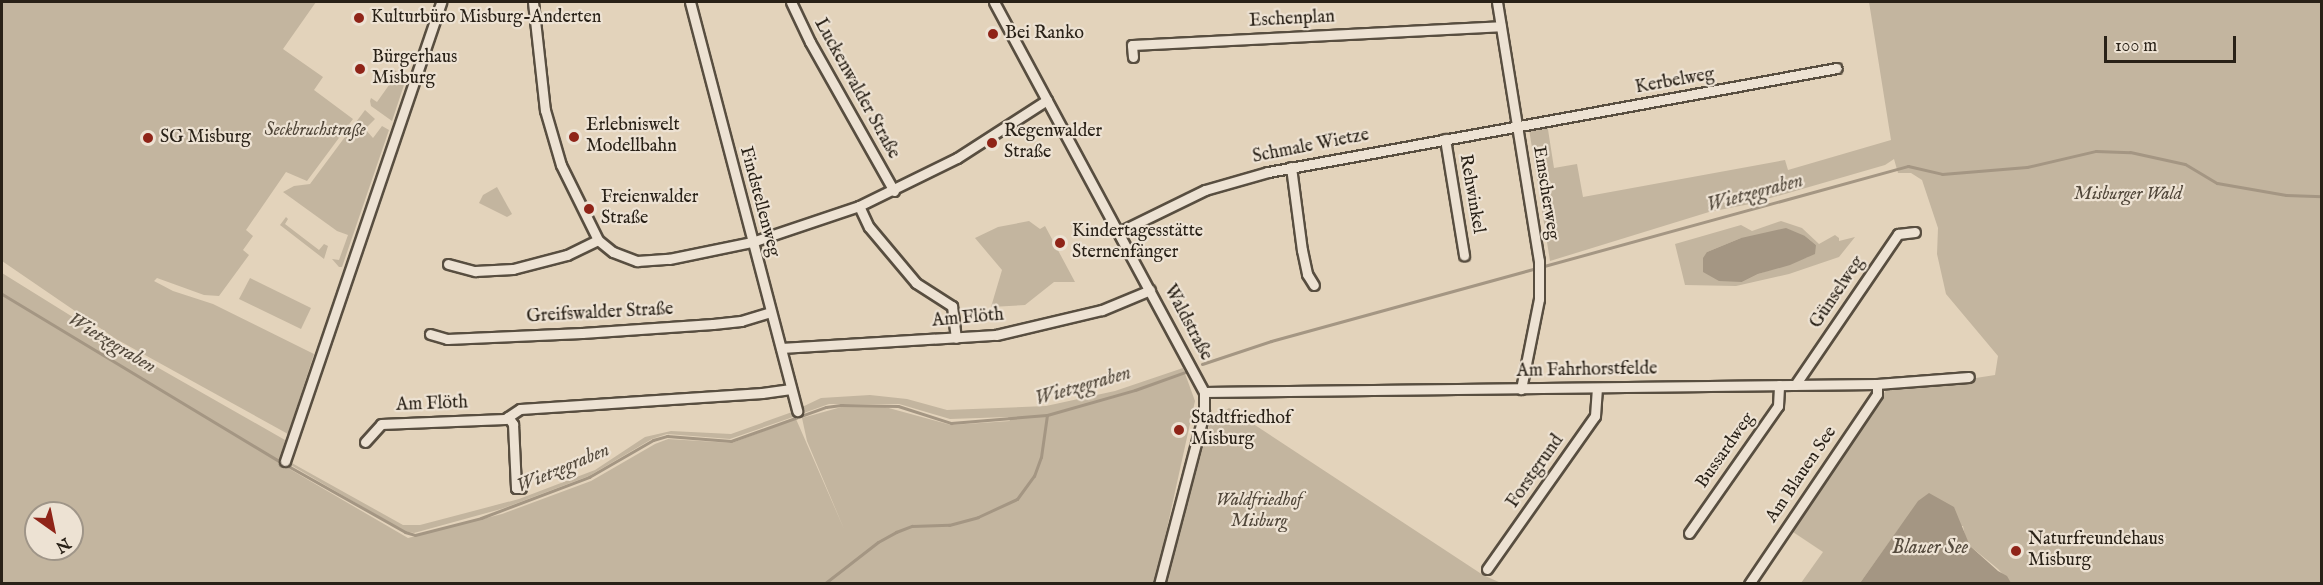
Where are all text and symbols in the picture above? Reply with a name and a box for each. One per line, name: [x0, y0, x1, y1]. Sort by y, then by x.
place label: Kulturbüro Misburg-Anderten: [371, 7, 601, 29]
street label: Eschenplan: [1249, 7, 1335, 33]
marker: Kulturbüro Misburg-Anderten: [352, 11, 366, 25]
street label: Luckenwalder Straße: [808, 15, 904, 163]
place label: Bei Ranko: [1005, 23, 1084, 45]
scale bar: [2107, 24, 2239, 62]
marker: Bei Ranko: [986, 27, 1000, 41]
text: 100 m: [2115, 35, 2157, 58]
place label: Bürgerhaus Misburg: [372, 48, 457, 90]
marker: Bürgerhaus Misburg: [353, 62, 367, 76]
street label: Kerbelweg: [1634, 64, 1716, 100]
place label: Erlebniswelt Modellbahn: [586, 116, 680, 158]
park label: Seckbruchstraße: [264, 120, 366, 142]
place label: Regenwalder Straße: [1004, 122, 1102, 164]
street label: Schmale Wietze: [1251, 125, 1371, 169]
place label: SG Misburg: [160, 127, 251, 149]
marker: Erlebniswelt Modellbahn: [567, 130, 581, 144]
marker: SG Misburg: [141, 131, 155, 145]
marker: Regenwalder Straße: [985, 136, 999, 150]
street label: Findstellenweg: [734, 144, 784, 260]
street label: Emscherweg: [1527, 145, 1563, 241]
street label: Rehwinkel: [1453, 153, 1489, 235]
water label: Wietzegraben: [1704, 169, 1806, 217]
park label: Misburger Wald: [2074, 184, 2182, 206]
place label: Freienwalder Straße: [601, 188, 698, 230]
marker: Freienwalder Straße: [582, 202, 596, 216]
place label: Kindertagesstätte Sternenfänger: [1072, 222, 1203, 264]
marker: Kindertagesstätte Sternenfänger: [1053, 236, 1067, 250]
street label: Günselweg: [1806, 253, 1870, 333]
street label: Waldstraße: [1158, 281, 1216, 365]
street label: Greifswalder Straße: [526, 299, 674, 329]
street label: Am Flöth: [931, 305, 1005, 333]
water label: Wietzegraben: [63, 307, 161, 379]
street label: Am Fahrhorstfelde: [1516, 359, 1658, 383]
water label: Wietzegraben: [1032, 361, 1134, 411]
street label: Am Flöth: [396, 393, 468, 417]
place label: Stadtfriedhof Misburg: [1191, 409, 1291, 452]
street label: Bussardweg: [1692, 409, 1760, 493]
marker: Stadtfriedhof Misburg: [1172, 423, 1186, 437]
street label: Am Blauen See: [1762, 423, 1842, 527]
street label: Forstgrund: [1503, 431, 1569, 513]
water label: Wietzegraben: [513, 438, 613, 498]
park label: Waldfriedhof Misburg: [1216, 491, 1302, 534]
north arrow: [24, 501, 84, 561]
place label: Naturfreundehaus Misburg: [2028, 530, 2164, 572]
text: N: [51, 532, 74, 557]
water label: Blauer See: [1892, 535, 1968, 559]
marker: Naturfreundehaus Misburg: [2009, 544, 2023, 558]

